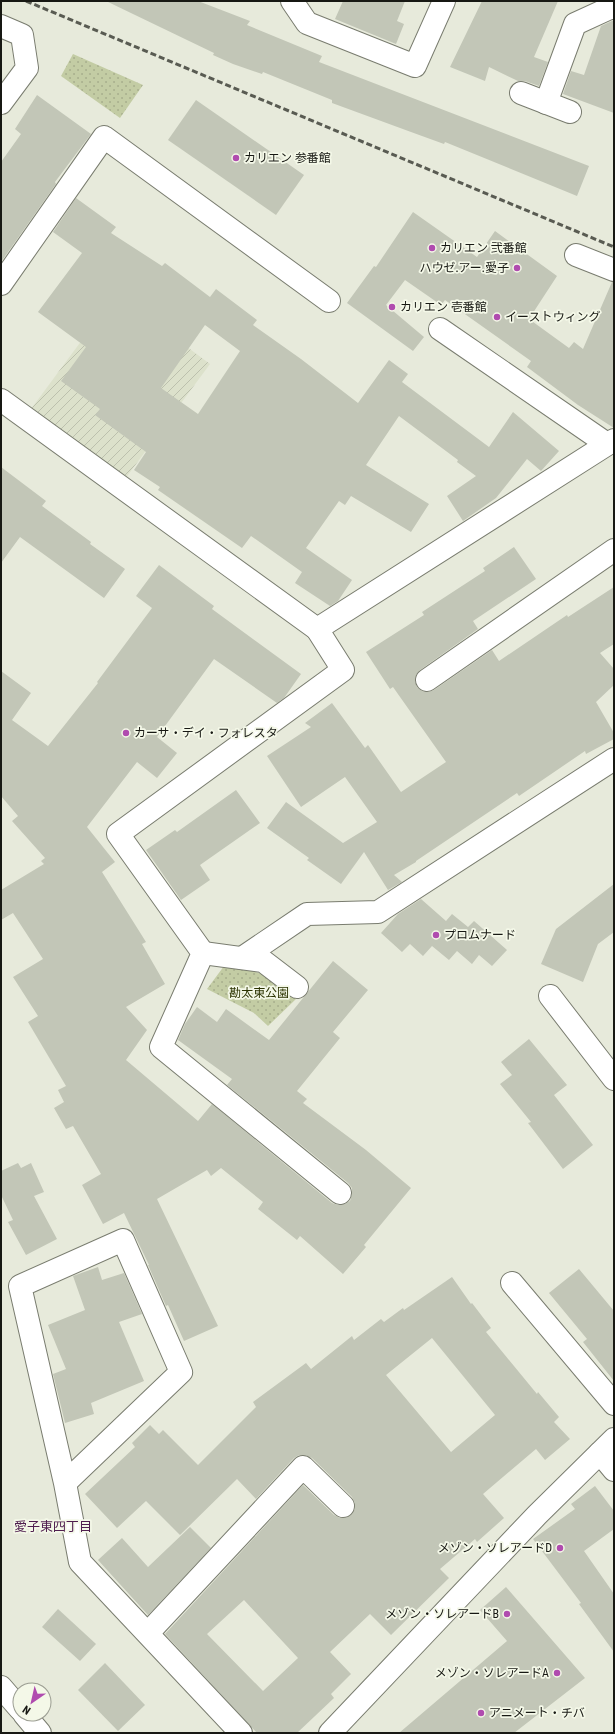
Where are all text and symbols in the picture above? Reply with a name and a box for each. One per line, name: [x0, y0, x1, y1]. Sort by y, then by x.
place label: カリエン 参番館: [244, 151, 331, 165]
marker: カリエン 参番館: [231, 153, 241, 163]
place label: カリエン 弐番館: [440, 241, 527, 255]
marker: カリエン 弐番館: [427, 243, 437, 253]
place label: ハウゼ.アー.愛子: [419, 261, 509, 275]
marker: ハウゼ.アー.愛子: [512, 263, 522, 273]
place label: カリエン 壱番館: [400, 300, 487, 314]
marker: カリエン 壱番館: [387, 302, 397, 312]
place label: イーストウィング: [505, 310, 600, 324]
marker: イーストウィング: [492, 312, 502, 322]
place label: カーサ・デイ・フォレスタ: [134, 726, 278, 740]
marker: カーサ・デイ・フォレスタ: [121, 728, 131, 738]
place label: プロムナード: [444, 928, 516, 942]
marker: プロムナード: [431, 930, 441, 940]
park label: 勘太東公園: [229, 986, 289, 1000]
district label: 愛子東四丁目: [14, 1519, 92, 1534]
place label: メゾン・ソレアードD: [438, 1541, 552, 1555]
marker: メゾン・ソレアードD: [555, 1543, 565, 1553]
place label: メゾン・ソレアードB: [385, 1607, 499, 1621]
marker: メゾン・ソレアードB: [502, 1609, 512, 1619]
place label: メゾン・ソレアードA: [435, 1666, 549, 1680]
marker: メゾン・ソレアードA: [552, 1668, 562, 1678]
north arrow: [12, 1682, 52, 1722]
text: N: [20, 1702, 33, 1717]
place label: アニメート・チバ: [489, 1706, 585, 1720]
marker: アニメート・チバ: [476, 1708, 486, 1718]

